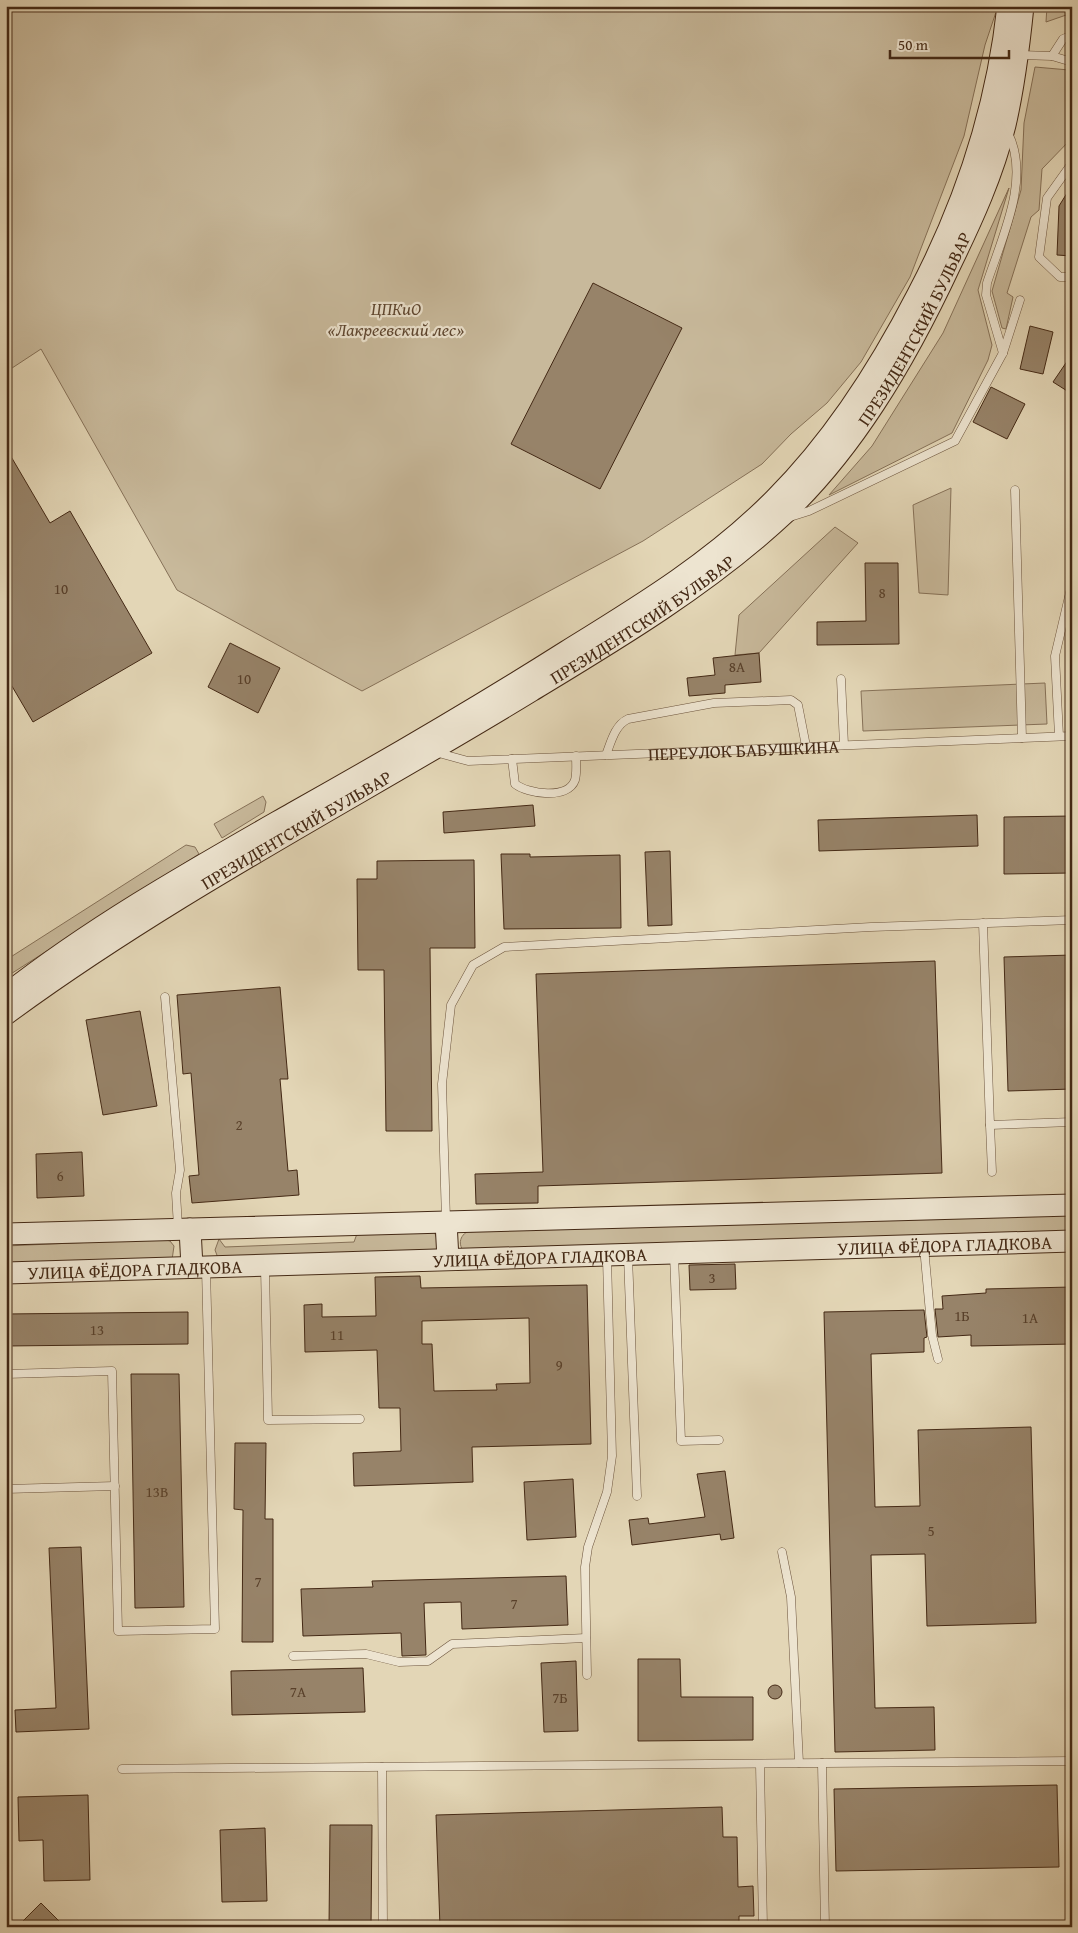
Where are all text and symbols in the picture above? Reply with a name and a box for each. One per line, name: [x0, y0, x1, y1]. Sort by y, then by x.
scale bar: [890, 28, 1009, 60]
text: 50 m: [898, 34, 929, 55]
street label: ПРЕЗИДЕНТСКИЙ БУЛЬВАР: [850, 227, 978, 431]
park label: ЦПКиО «Лакреевский лес»: [328, 295, 464, 343]
street label: ПРЕЗИДЕНТСКИЙ БУЛЬВАР: [544, 548, 740, 690]
house number: 10: [54, 578, 68, 599]
house number: 8: [878, 582, 886, 603]
house number: 8А: [729, 656, 745, 677]
house number: 10: [237, 668, 251, 689]
street label: ПЕРЕУЛОК БАБУШКИНА: [647, 732, 840, 767]
street label: ПРЕЗИДЕНТСКИЙ БУЛЬВАР: [195, 763, 396, 896]
house number: 2: [235, 1114, 243, 1135]
house number: 6: [56, 1165, 64, 1186]
street label: УЛИЦА ФЁДОРА ГЛАДКОВА: [837, 1228, 1052, 1262]
street label: УЛИЦА ФЁДОРА ГЛАДКОВА: [432, 1240, 648, 1274]
street label: УЛИЦА ФЁДОРА ГЛАДКОВА: [27, 1252, 243, 1286]
house number: 3: [708, 1267, 716, 1288]
house number: 1Б: [954, 1305, 970, 1326]
house number: 1А: [1022, 1307, 1038, 1328]
house number: 13: [90, 1319, 104, 1340]
house number: 11: [330, 1324, 344, 1345]
house number: 9: [555, 1354, 563, 1375]
house number: 13В: [146, 1481, 168, 1502]
house number: 5: [927, 1520, 935, 1541]
house number: 7: [254, 1571, 262, 1592]
house number: 7: [510, 1593, 518, 1614]
house number: 7А: [290, 1681, 306, 1702]
house number: 7Б: [552, 1687, 568, 1708]

